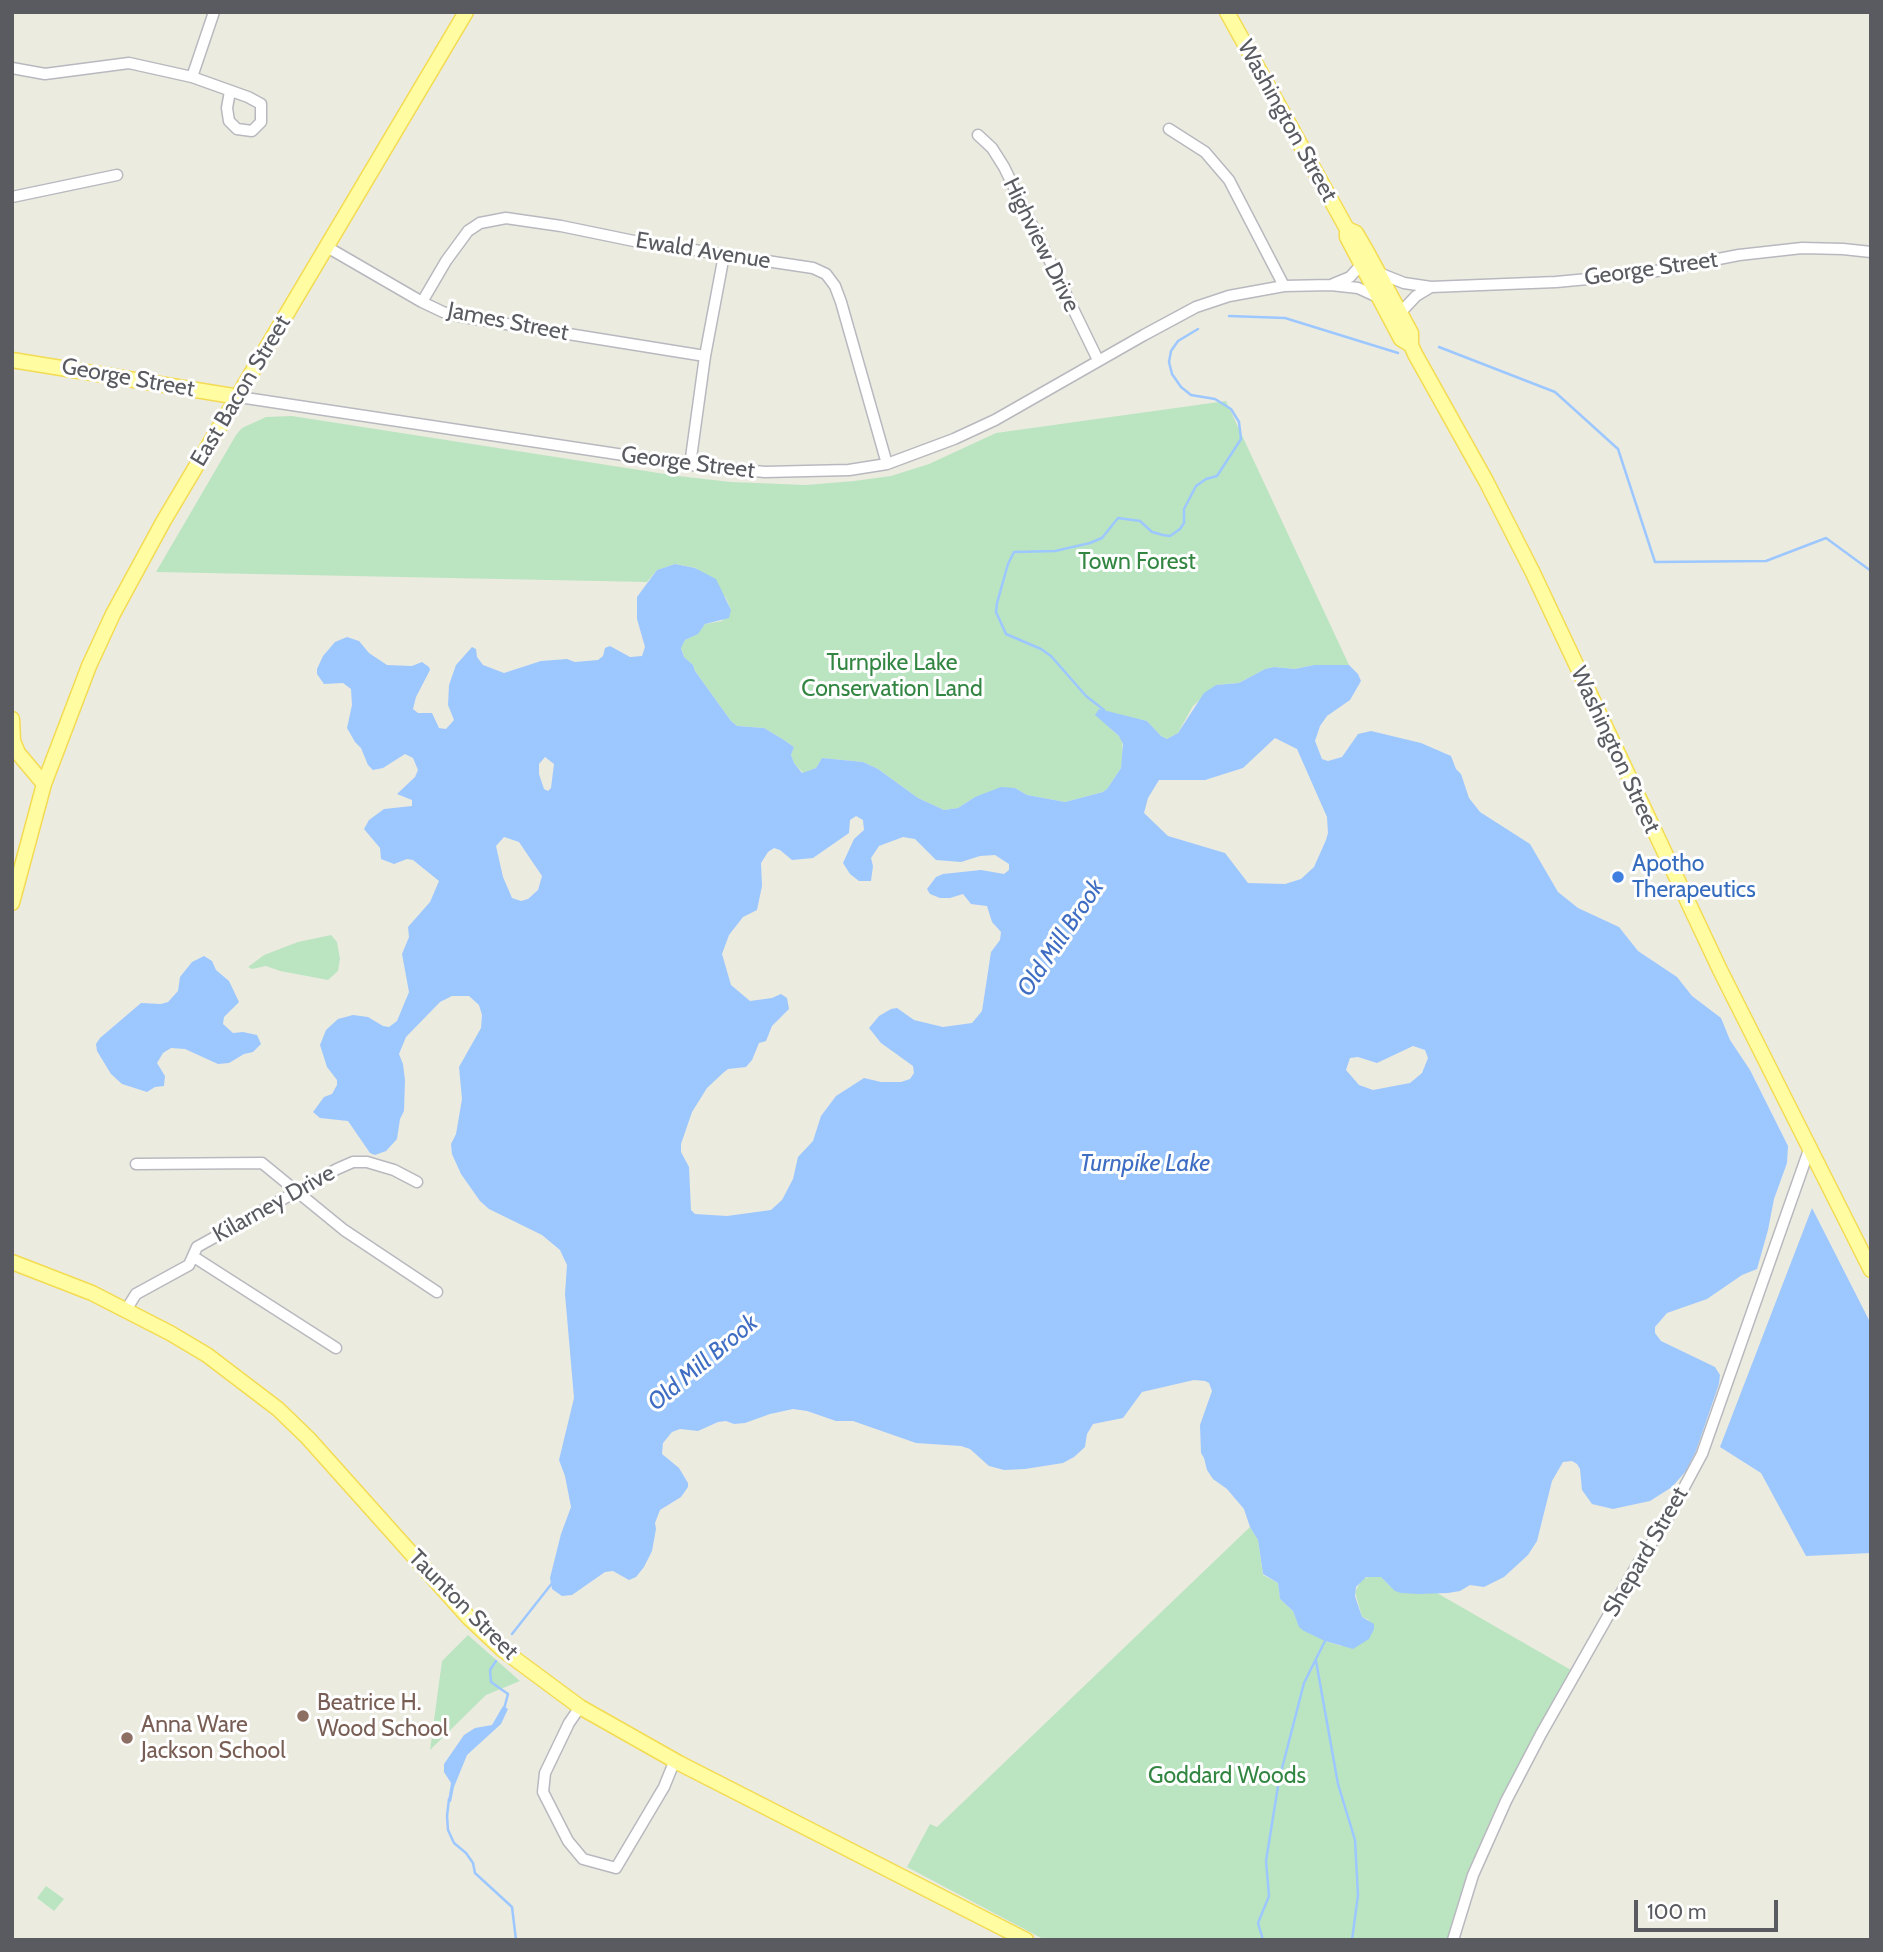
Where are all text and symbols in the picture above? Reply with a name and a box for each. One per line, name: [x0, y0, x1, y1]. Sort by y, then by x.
street label: Washington Street: [1231, 35, 1343, 207]
street label: Highview Drive: [997, 173, 1085, 317]
street label: Ewald Avenue: [634, 227, 772, 275]
street label: George Street: [1583, 246, 1719, 292]
street label: James Street: [445, 297, 571, 347]
street label: East Bacon Street: [185, 311, 297, 471]
street label: George Street: [59, 353, 197, 403]
street label: George Street: [620, 441, 756, 485]
park label: Town Forest: [1078, 548, 1196, 576]
park label: Turnpike Lake Conservation Land: [801, 649, 983, 703]
street label: Washington Street: [1564, 662, 1666, 838]
place label: Apotho Therapeutics: [1632, 850, 1756, 904]
marker: Apotho Therapeutics: [1610, 869, 1626, 885]
water label: Old Mill Brook: [1011, 874, 1111, 1002]
water label: Turnpike Lake: [1080, 1150, 1210, 1178]
street label: Kilarney Drive: [208, 1159, 340, 1249]
water label: Old Mill Brook: [642, 1309, 764, 1417]
street label: Shepard Street: [1598, 1482, 1694, 1622]
street label: Taunton Street: [402, 1544, 524, 1666]
place label: Beatrice H. Wood School: [317, 1689, 448, 1743]
marker: Beatrice H. Wood School: [295, 1708, 311, 1724]
place label: Anna Ware Jackson School: [141, 1711, 286, 1765]
marker: Anna Ware Jackson School: [119, 1730, 135, 1746]
park label: Goddard Woods: [1148, 1762, 1306, 1790]
scale bar: [1638, 1885, 1782, 1929]
text: 100 m: [1647, 1899, 1706, 1924]

